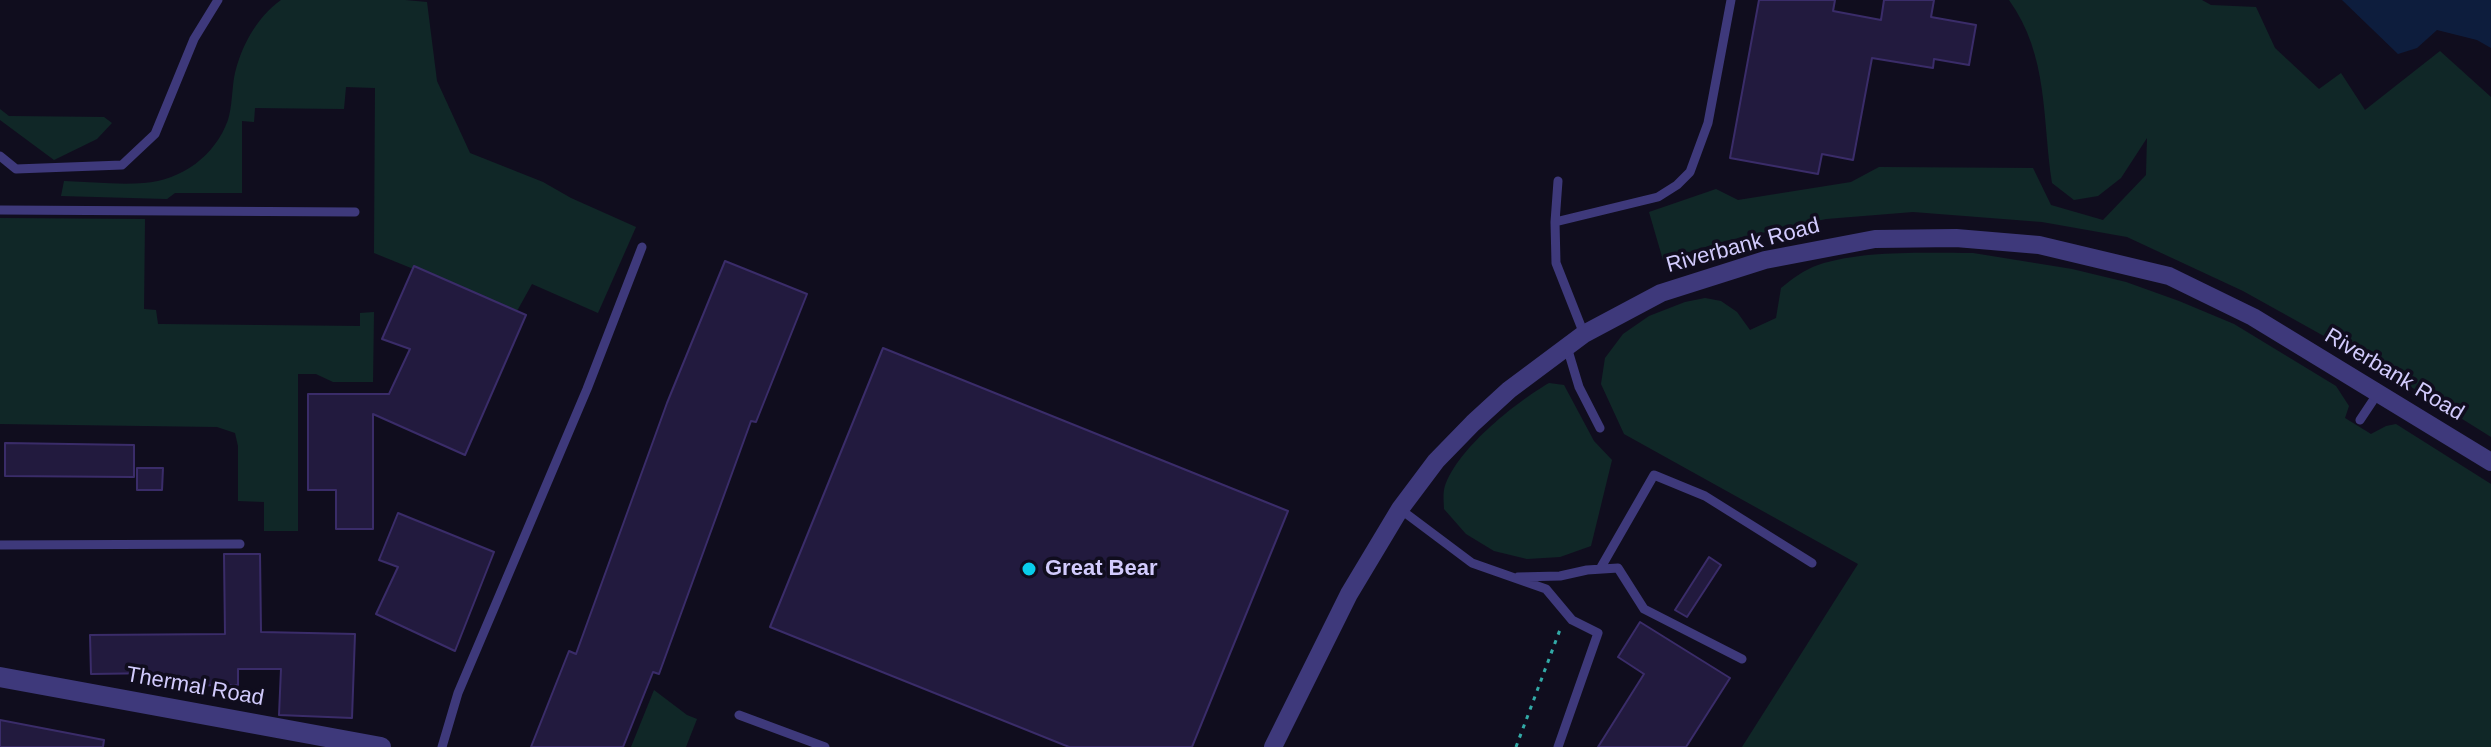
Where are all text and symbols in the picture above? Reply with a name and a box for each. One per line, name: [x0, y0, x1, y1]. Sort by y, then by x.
street label: Riverbank Road: [1663, 213, 1823, 279]
street label: Riverbank Road: [2320, 323, 2468, 427]
place label: Great Bear: [1045, 556, 1158, 582]
marker: Great Bear: [1020, 560, 1038, 578]
street label: Thermal Road: [124, 662, 266, 712]

